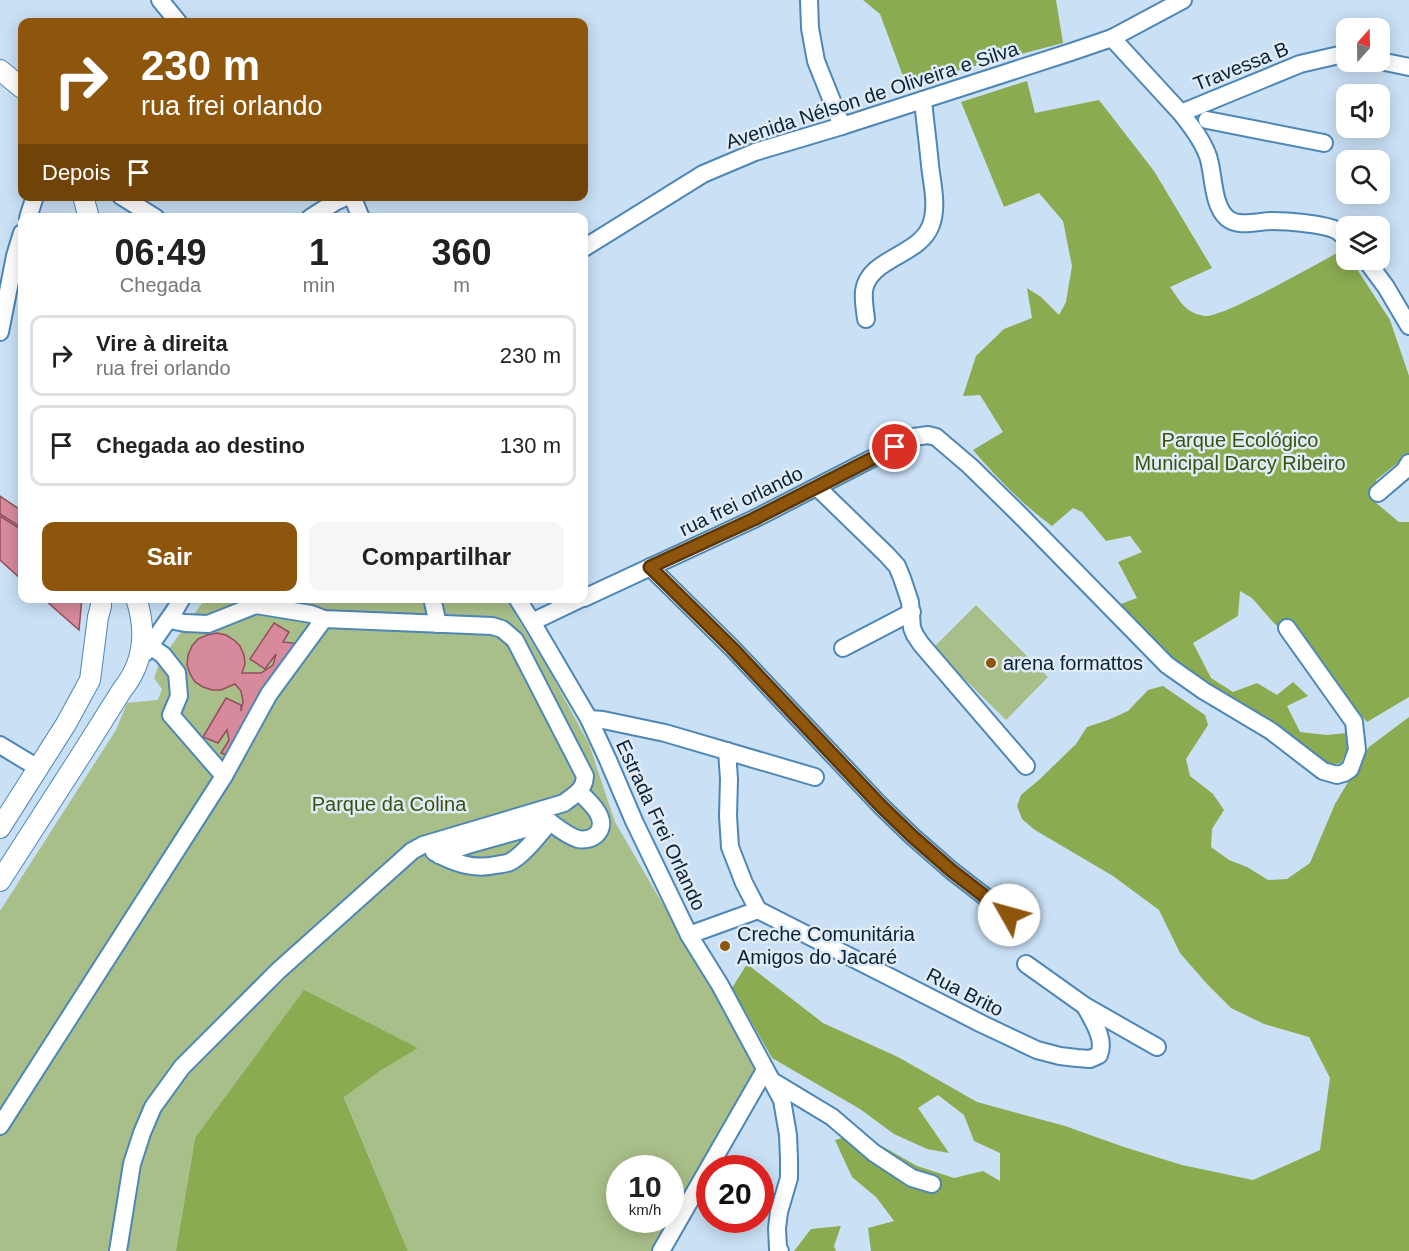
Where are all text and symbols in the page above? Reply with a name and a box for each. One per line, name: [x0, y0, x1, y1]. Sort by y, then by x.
north arrow: [1336, 18, 1390, 72]
map controls: [1336, 18, 1390, 270]
street label: Avenida Nélson de Oliveira e Silva: [723, 37, 1022, 153]
street label: Travessa B: [1190, 37, 1292, 95]
icon: right: [42, 42, 120, 120]
text: 230 m: [141, 42, 260, 89]
button: sound: [1336, 84, 1390, 138]
text: rua frei orlando: [141, 91, 323, 121]
button: search: [1336, 150, 1390, 204]
icon: arrive: [122, 156, 155, 189]
text: Depois: [42, 160, 110, 185]
button: layers: [1336, 216, 1390, 270]
text: 06:49: [114, 232, 206, 273]
text: 1: [309, 232, 329, 273]
text: 360: [431, 232, 492, 273]
text: Chegada: [120, 274, 201, 296]
text: min: [303, 274, 335, 296]
text: m: [453, 274, 470, 296]
text: Vire à direita: [96, 331, 228, 356]
icon: right: [45, 339, 78, 372]
text: 230 m: [500, 343, 561, 368]
text: rua frei orlando: [96, 357, 231, 379]
pin: [869, 421, 920, 472]
icon: arrive: [45, 429, 78, 462]
park label: Parque Ecológico Municipal Darcy Ribeiro: [1134, 429, 1346, 474]
icon: arrive: [878, 430, 911, 463]
text: Chegada ao destino: [96, 433, 305, 458]
text: 130 m: [500, 433, 561, 458]
street label: rua frei orlando: [676, 462, 806, 540]
button: Sair: [42, 522, 297, 591]
button: Compartilhar: [309, 522, 564, 591]
place label: arena formattos: [1003, 652, 1143, 674]
marker: arena formattos: [984, 656, 998, 670]
street label: Estrada Frei Orlando: [612, 736, 710, 914]
park label: Parque da Colina: [312, 793, 467, 815]
position arrow: [977, 883, 1041, 947]
place label: Creche Comunitária Amigos do Jacaré: [737, 923, 916, 968]
marker: Creche Comunitária Amigos do Jacaré: [718, 939, 732, 953]
street label: Rua Brito: [923, 963, 1007, 1021]
speed limit sign: 20: [696, 1155, 774, 1233]
text: 10: [628, 1170, 662, 1203]
text: km/h: [629, 1201, 661, 1218]

